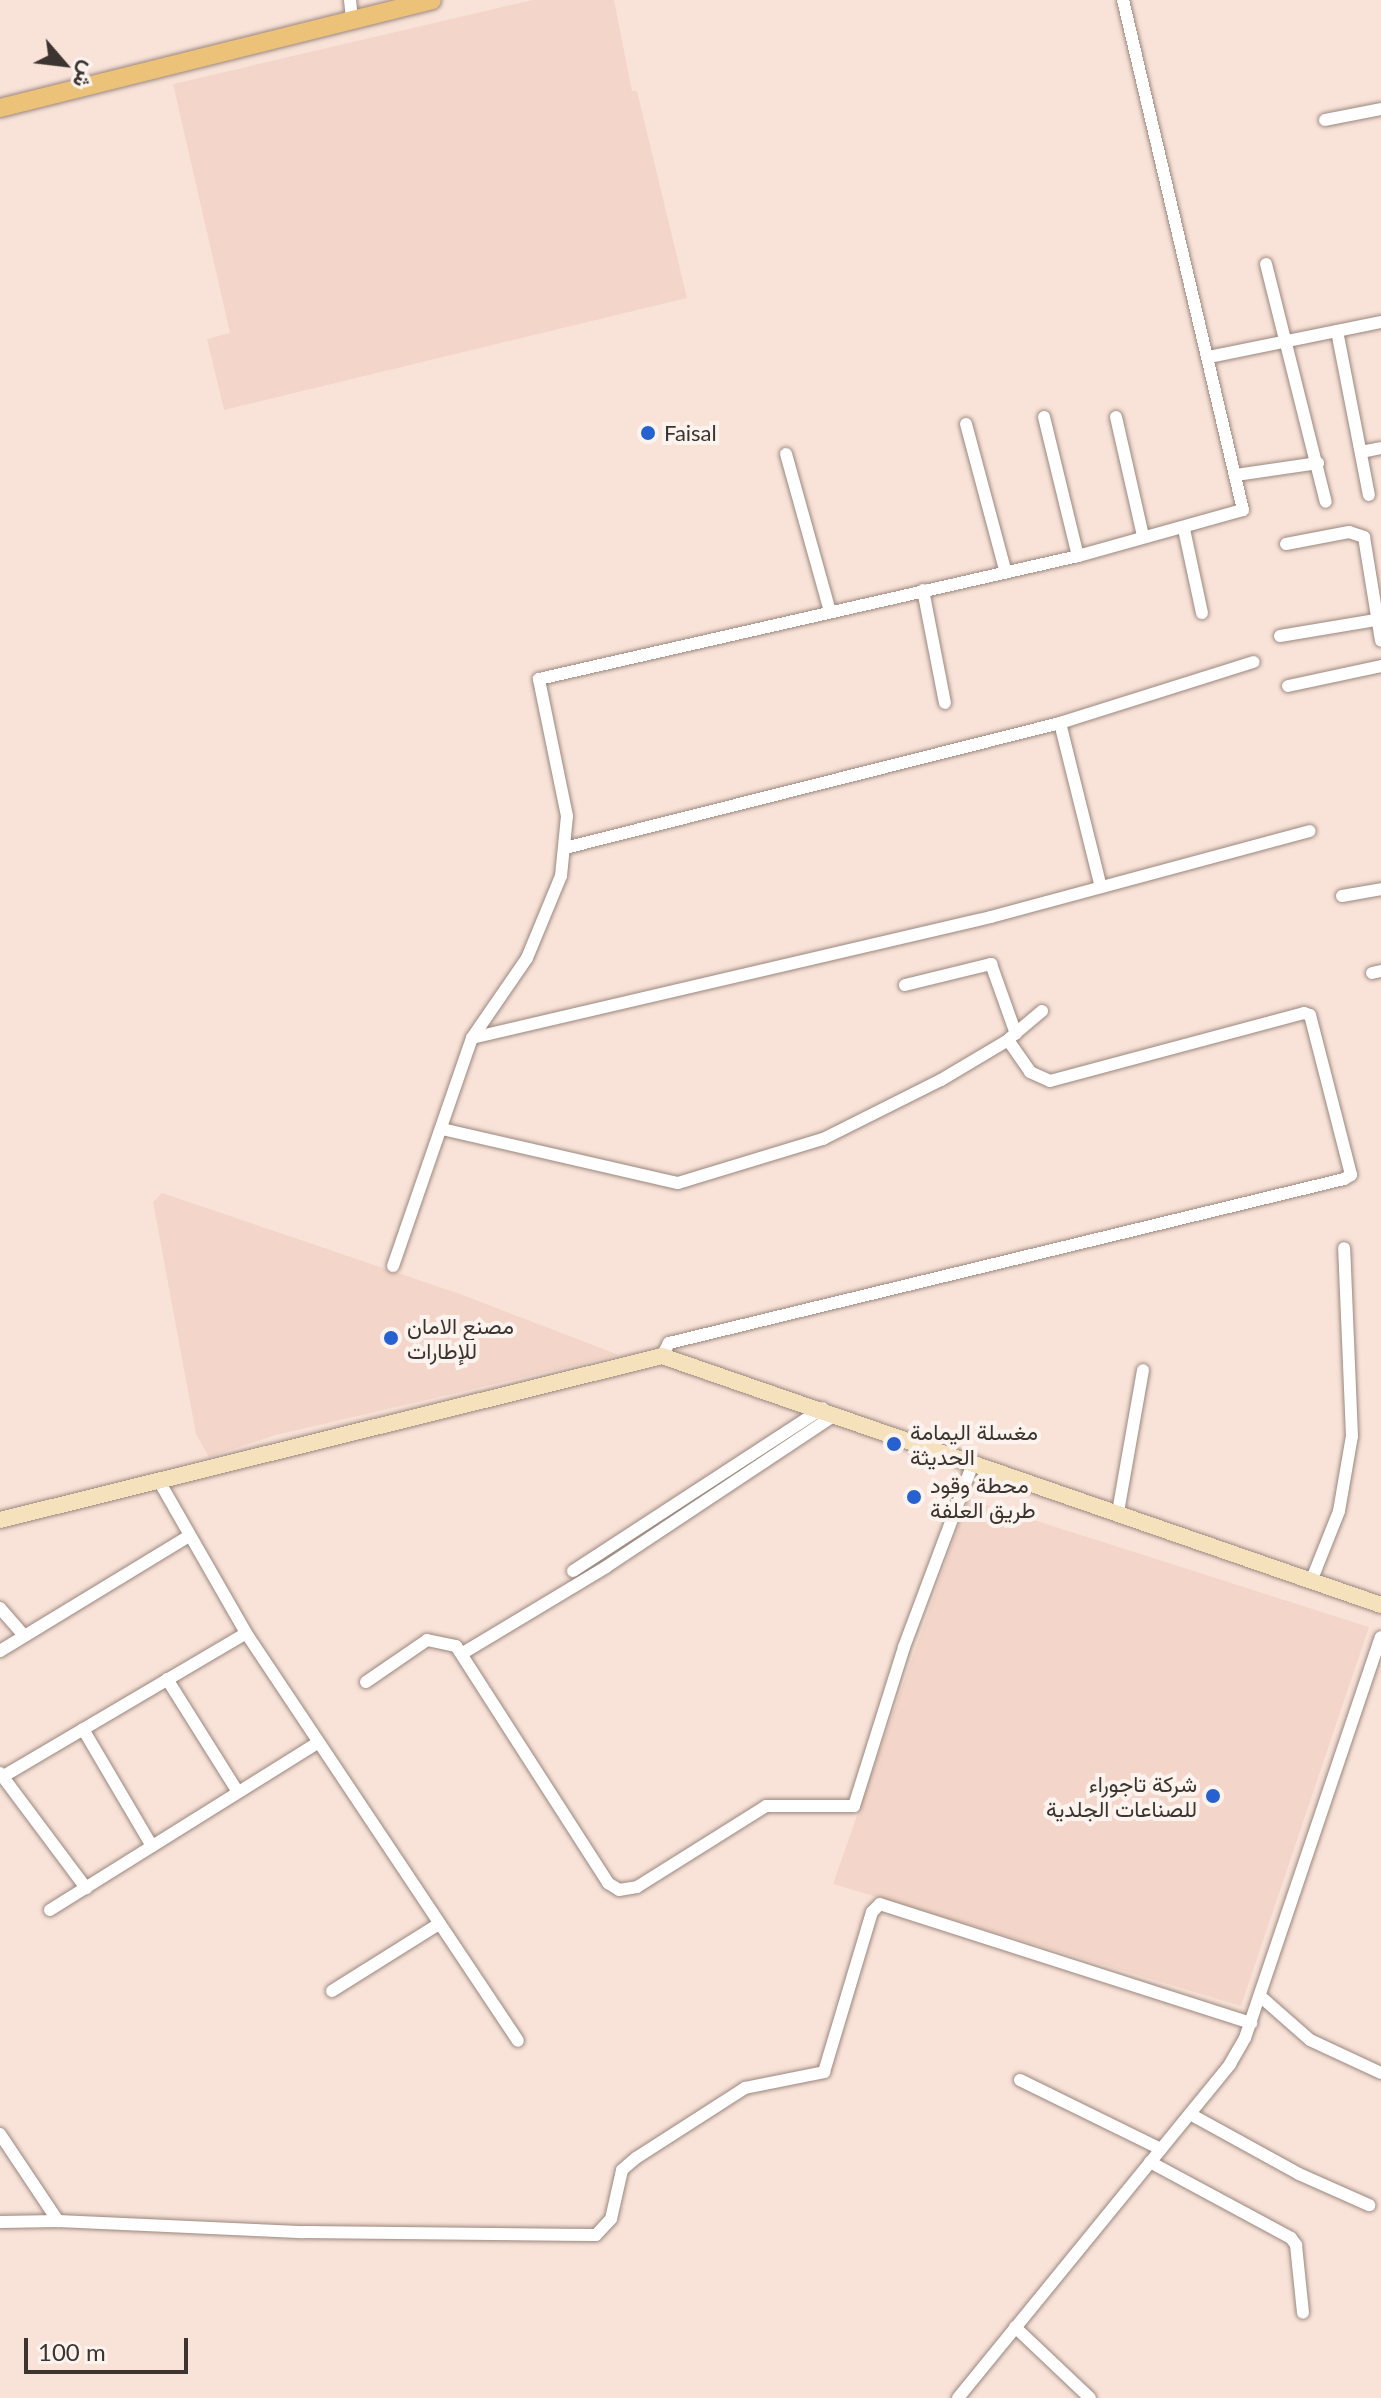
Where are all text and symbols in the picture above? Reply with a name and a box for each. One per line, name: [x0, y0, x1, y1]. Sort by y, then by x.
north arrow: [24, 24, 104, 104]
text: ش: [68, 57, 104, 94]
place label: Faisal: [664, 420, 717, 446]
marker: Faisal: [639, 424, 657, 442]
place label: مصنع الامان للإطارات: [407, 1312, 514, 1364]
marker: مصنع الامان للإطارات: [382, 1329, 400, 1347]
place label: مغسلة اليمامة الحديثة: [910, 1418, 1038, 1470]
marker: مغسلة اليمامة الحديثة: [885, 1435, 903, 1453]
place label: محطة وقود طريق العلفة: [930, 1471, 1036, 1522]
marker: محطة وقود طريق العلفة: [905, 1488, 923, 1506]
place label: شركة تاجوراء للصناعات الجلدية: [1046, 1770, 1197, 1822]
marker: شركة تاجوراء للصناعات الجلدية: [1204, 1787, 1222, 1805]
scale bar: [28, 2322, 192, 2372]
text: 100 m: [38, 2337, 106, 2366]

